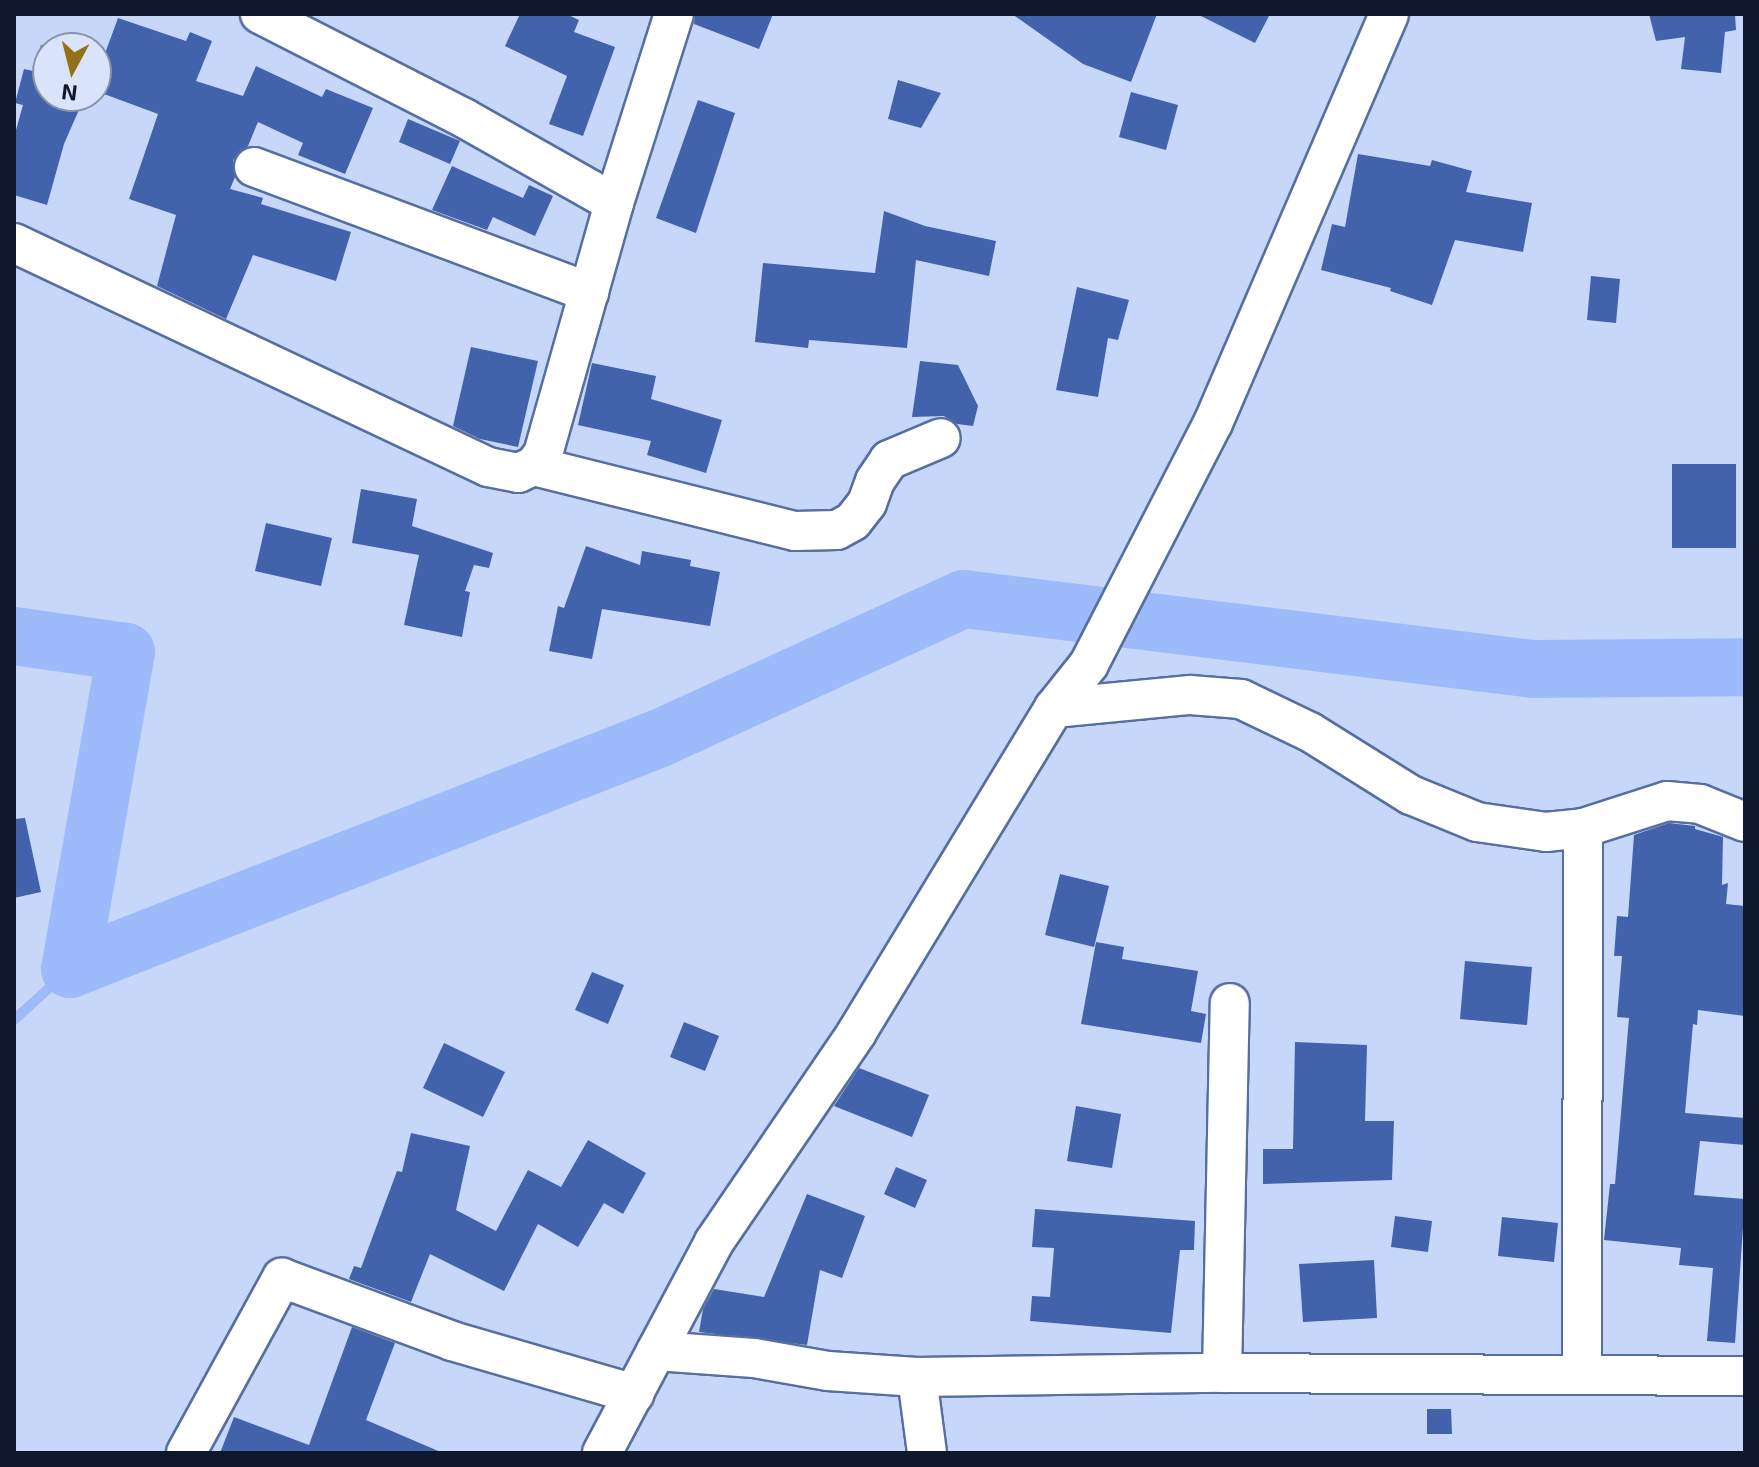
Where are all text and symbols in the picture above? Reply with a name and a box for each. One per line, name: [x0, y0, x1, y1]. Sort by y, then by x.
north arrow: [32, 32, 112, 112]
text: N: [60, 80, 79, 108]

